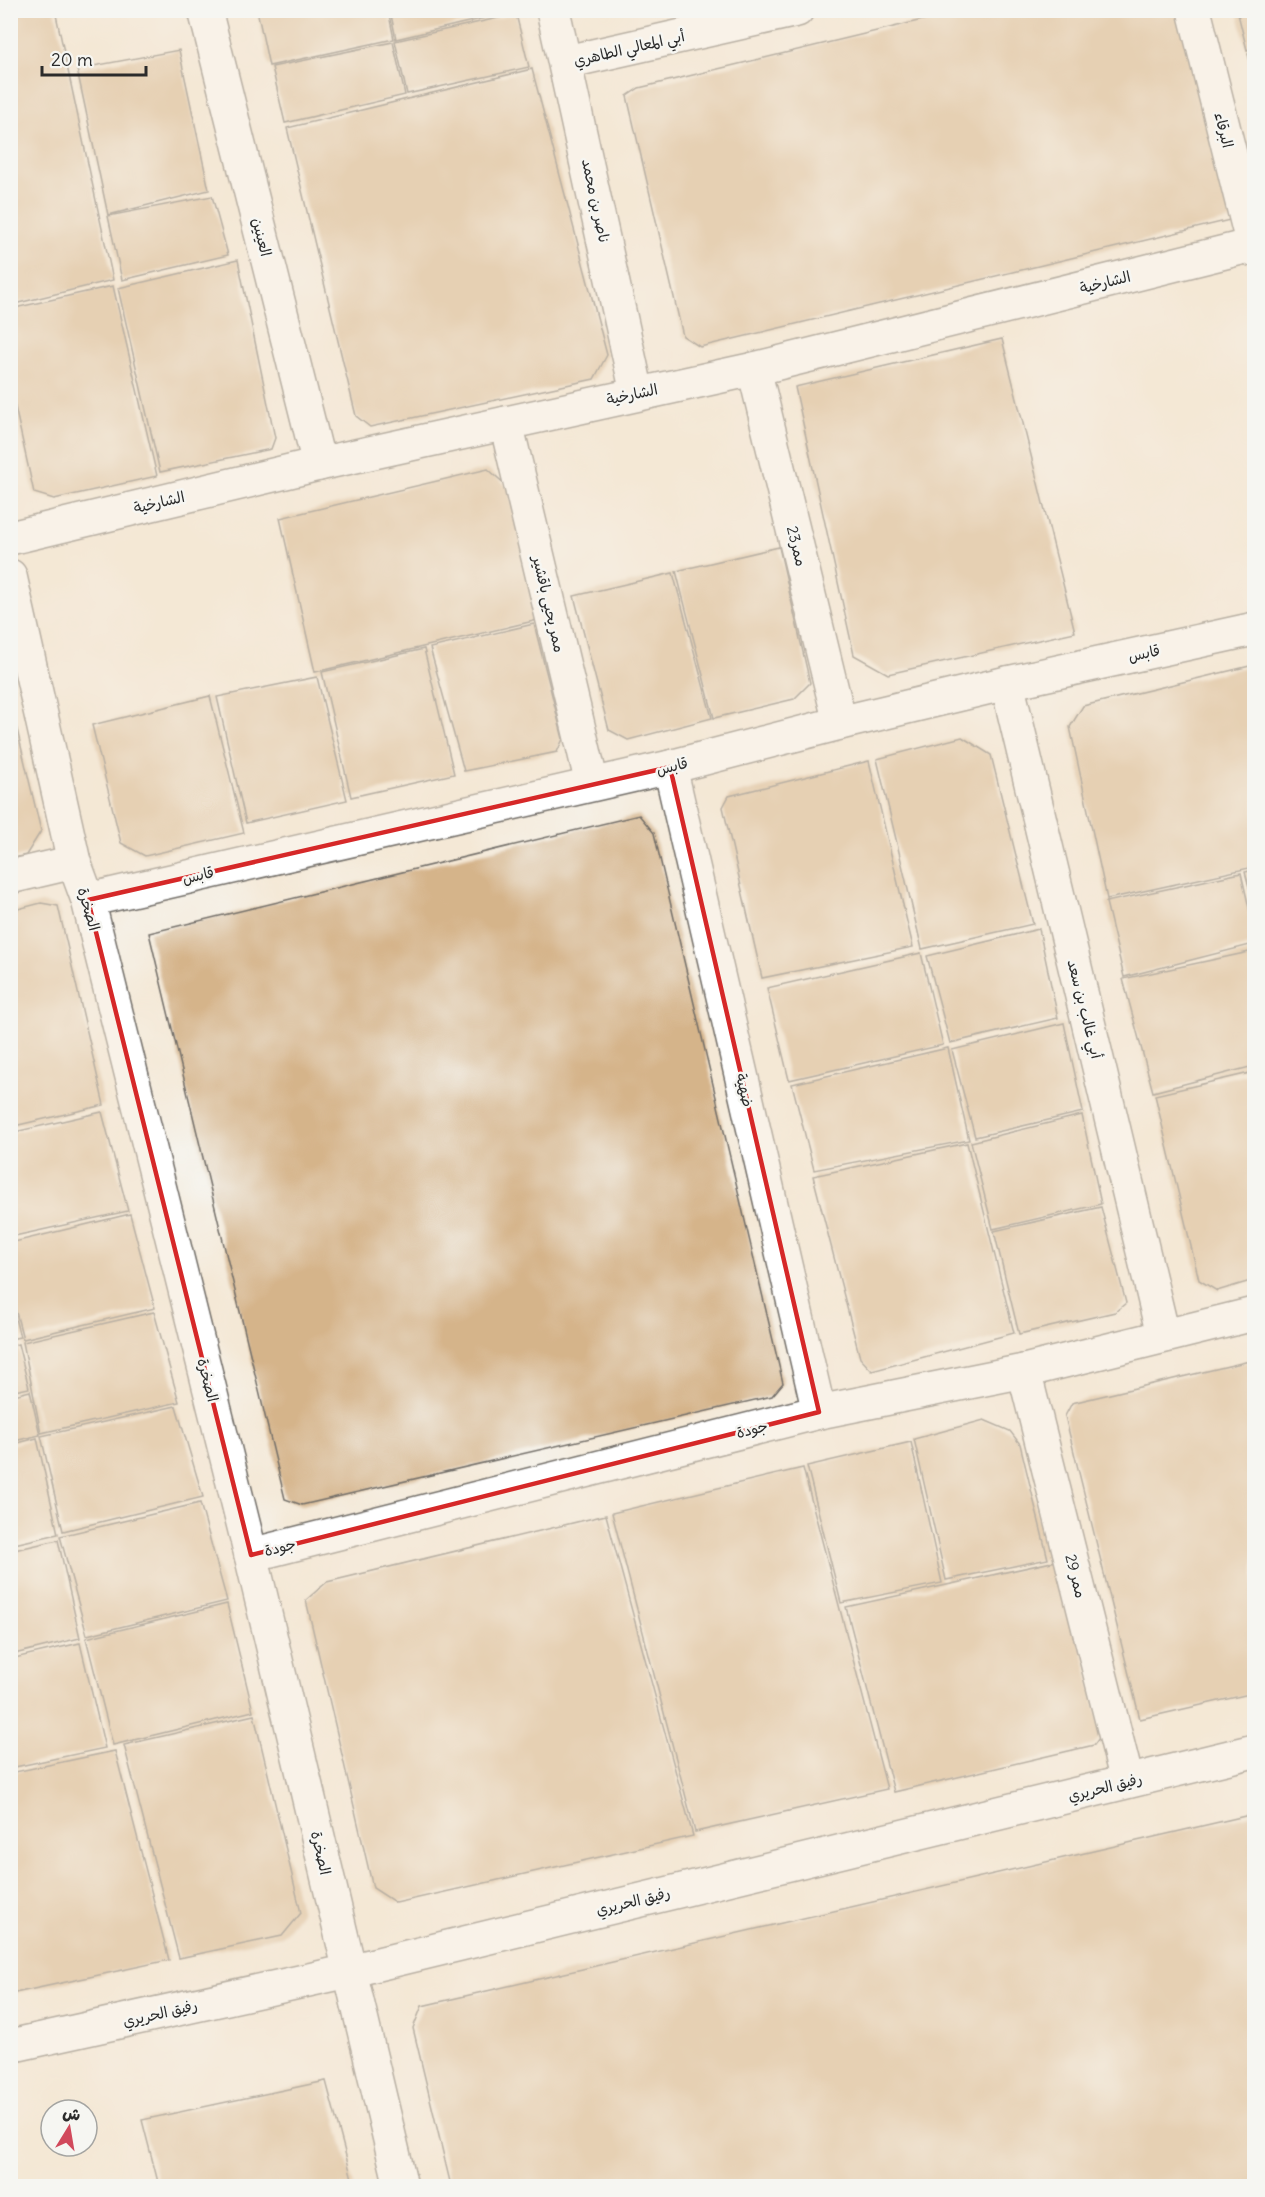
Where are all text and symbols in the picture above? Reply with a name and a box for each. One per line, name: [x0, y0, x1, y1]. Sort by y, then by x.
street label: أبي المعالي الطاهري: [572, 26, 688, 74]
scale bar: [42, 39, 146, 77]
text: 20 m: [51, 48, 93, 71]
street label: البرقاء: [1210, 110, 1238, 150]
street label: ناصر بن محمد: [578, 157, 614, 245]
street label: العينين: [248, 216, 276, 258]
street label: الشارخية: [1078, 267, 1132, 297]
street label: الشارخية: [605, 379, 659, 409]
street label: الشارخية: [132, 487, 186, 517]
street label: ممر23: [783, 524, 811, 568]
street label: ممر يحيى باقشير: [527, 552, 569, 654]
street label: قابس: [1126, 640, 1162, 666]
street label: قابس: [654, 753, 690, 779]
street label: قابس: [180, 862, 216, 888]
street label: الصخرة: [74, 885, 104, 933]
street label: أبي غالب بن سعد: [1060, 957, 1107, 1062]
street label: ضهية: [732, 1071, 758, 1109]
street label: الصخرة: [193, 1356, 223, 1404]
street label: جودة: [734, 1416, 770, 1442]
street label: جودة: [262, 1534, 298, 1560]
street label: ممر 29: [1061, 1552, 1091, 1600]
street label: رفيق الحريري: [1066, 1769, 1145, 1807]
street label: الصخرة: [307, 1829, 335, 1877]
street label: رفيق الحريري: [594, 1883, 673, 1921]
street label: رفيق الحريري: [121, 1995, 200, 2033]
north arrow: [39, 2098, 99, 2158]
text: ش: [61, 2102, 82, 2125]

